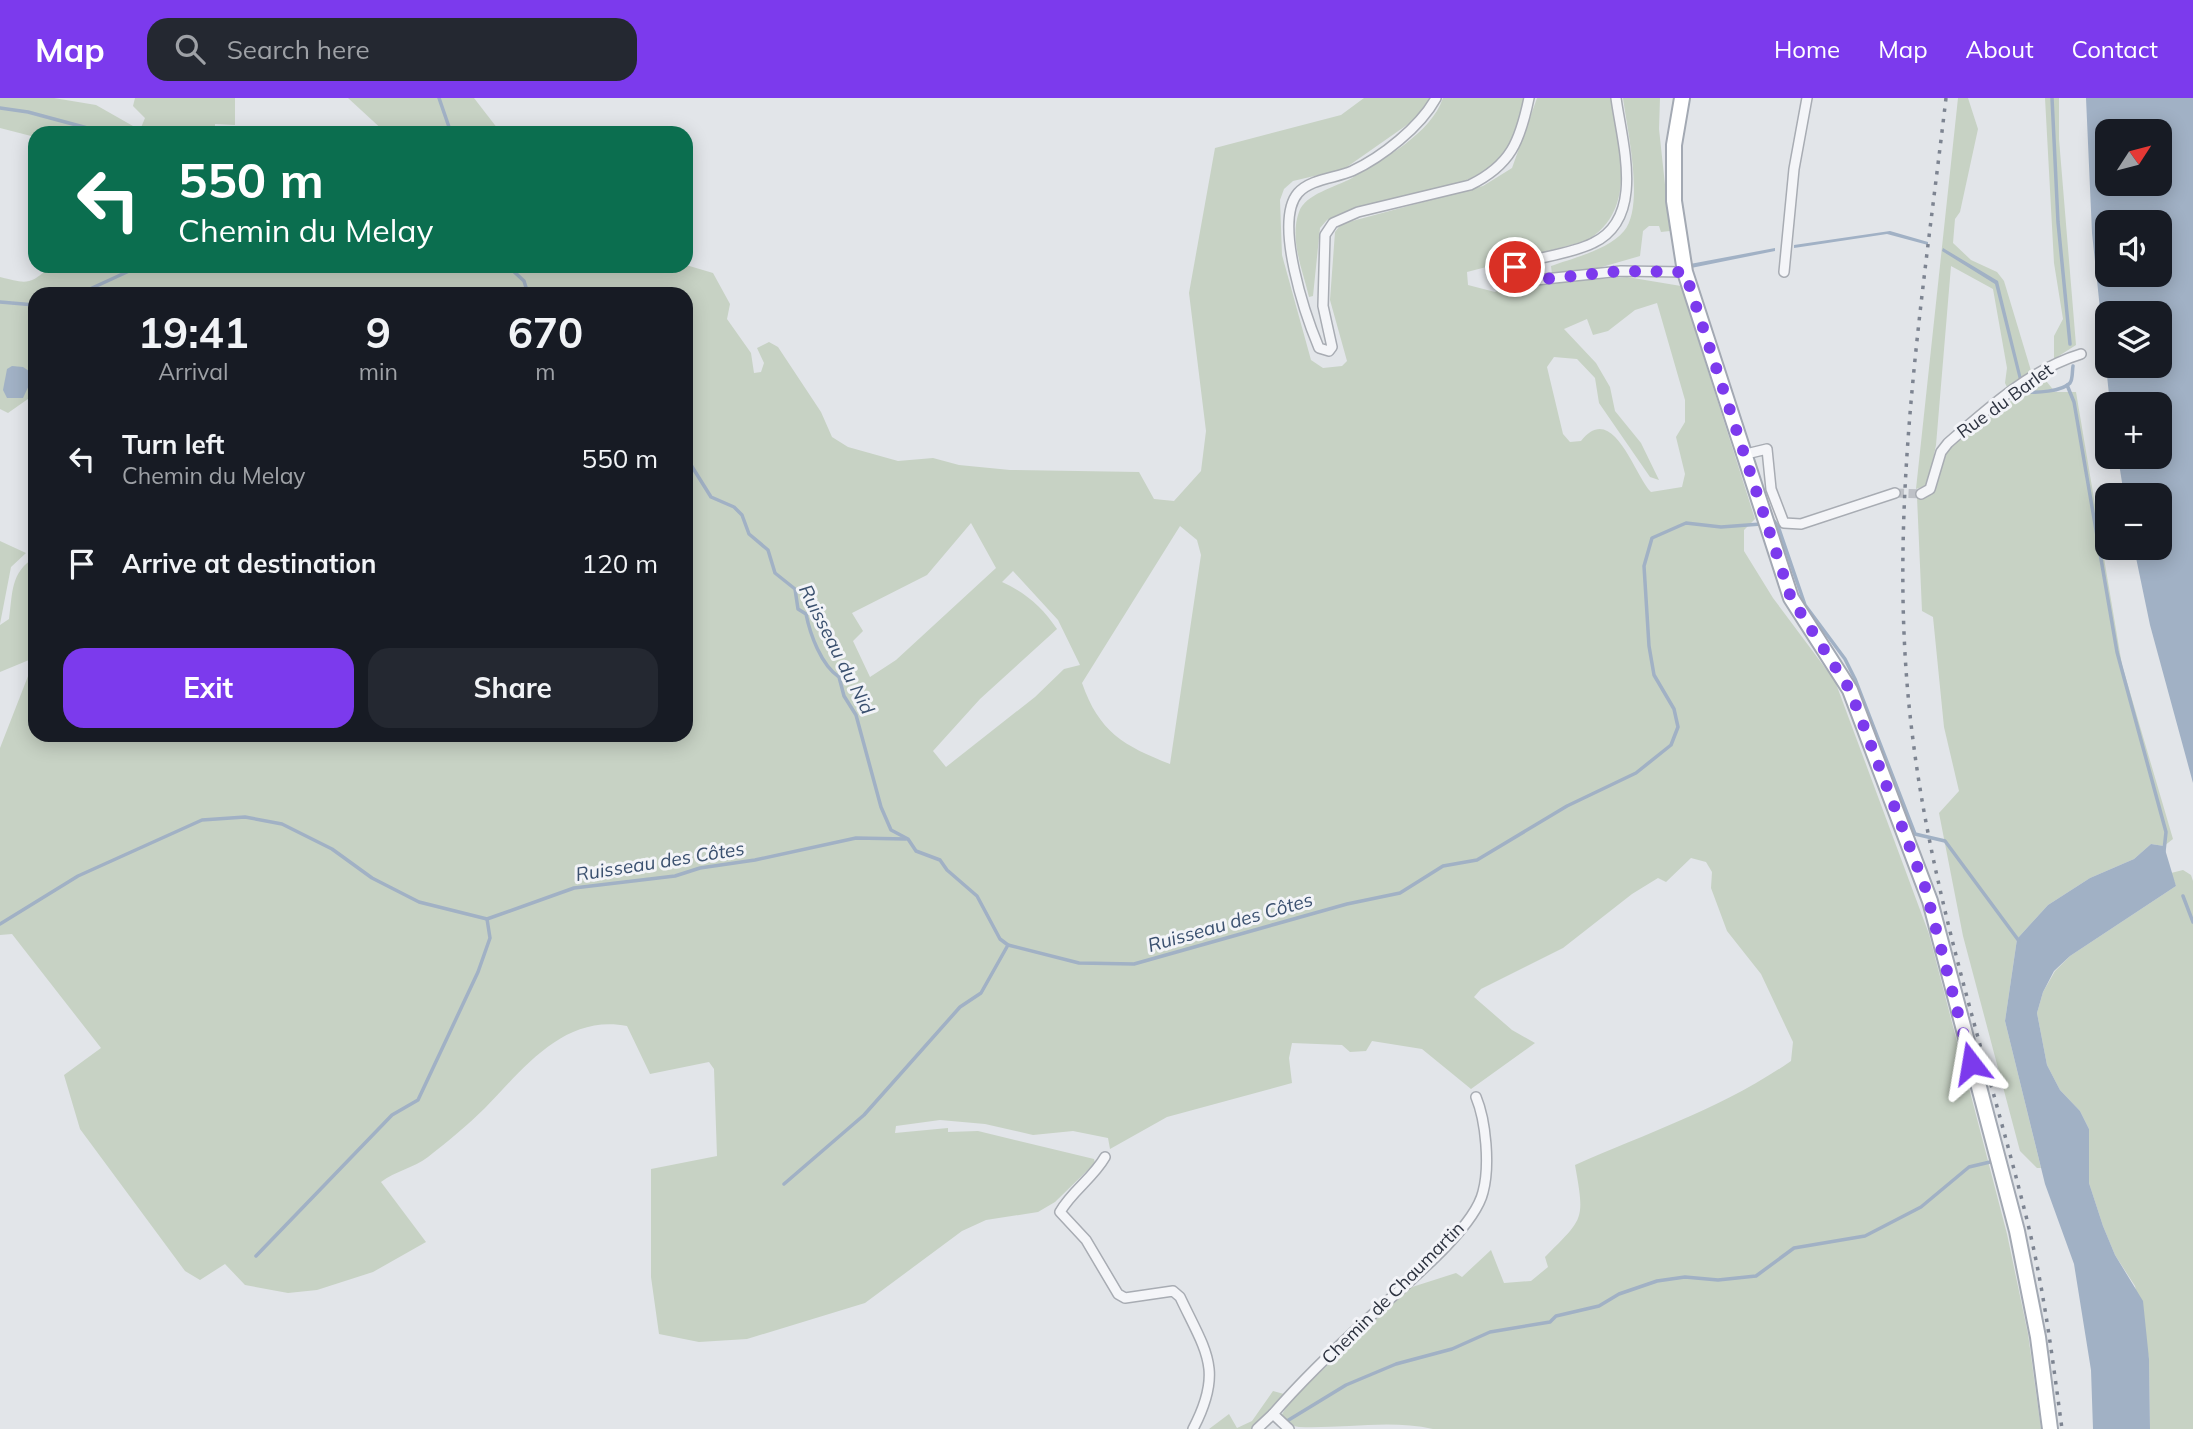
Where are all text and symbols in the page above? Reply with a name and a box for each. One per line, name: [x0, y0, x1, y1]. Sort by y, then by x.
search box: [147, 18, 637, 81]
text: Map: [35, 29, 105, 70]
icon: search: [171, 30, 209, 68]
text: Search here: [227, 33, 370, 66]
text: Home: [1774, 34, 1840, 64]
text: Map: [1878, 34, 1928, 64]
text: About: [1966, 34, 2034, 64]
text: Contact: [2072, 34, 2158, 64]
north arrow: [2095, 119, 2172, 196]
map controls: [2095, 119, 2172, 560]
text: 550 m: [178, 149, 324, 210]
icon: left: [63, 154, 154, 245]
text: Chemin du Melay: [178, 210, 433, 250]
button: sound: [2095, 210, 2172, 287]
pin: [1485, 237, 1545, 297]
icon: arrive: [1496, 248, 1534, 286]
button: layers: [2095, 301, 2172, 378]
text: 19:41: [138, 306, 249, 359]
text: 9: [366, 306, 391, 359]
text: 670: [508, 306, 583, 359]
text: Arrival: [158, 357, 229, 386]
text: min: [359, 357, 398, 386]
text: m: [535, 357, 556, 386]
street label: Rue du Barlet: [1952, 358, 2057, 443]
button: +: [2095, 392, 2172, 469]
text: Turn left: [122, 428, 224, 461]
icon: left: [63, 440, 101, 478]
text: 550 m: [582, 442, 658, 475]
text: Chemin du Melay: [122, 461, 306, 490]
button: −: [2095, 483, 2172, 560]
icon: arrive: [63, 545, 101, 583]
text: Arrive at destination: [122, 547, 377, 580]
text: 120 m: [582, 547, 658, 580]
water label: Ruisseau du Nid: [794, 580, 880, 718]
button: Exit: [63, 648, 354, 728]
button: Share: [368, 648, 658, 728]
water label: Ruisseau des Côtes: [574, 836, 746, 886]
water label: Ruisseau des Côtes: [1145, 887, 1315, 957]
position arrow: [1934, 1026, 2008, 1100]
street label: Chemin de Chaumartin: [1317, 1217, 1469, 1369]

